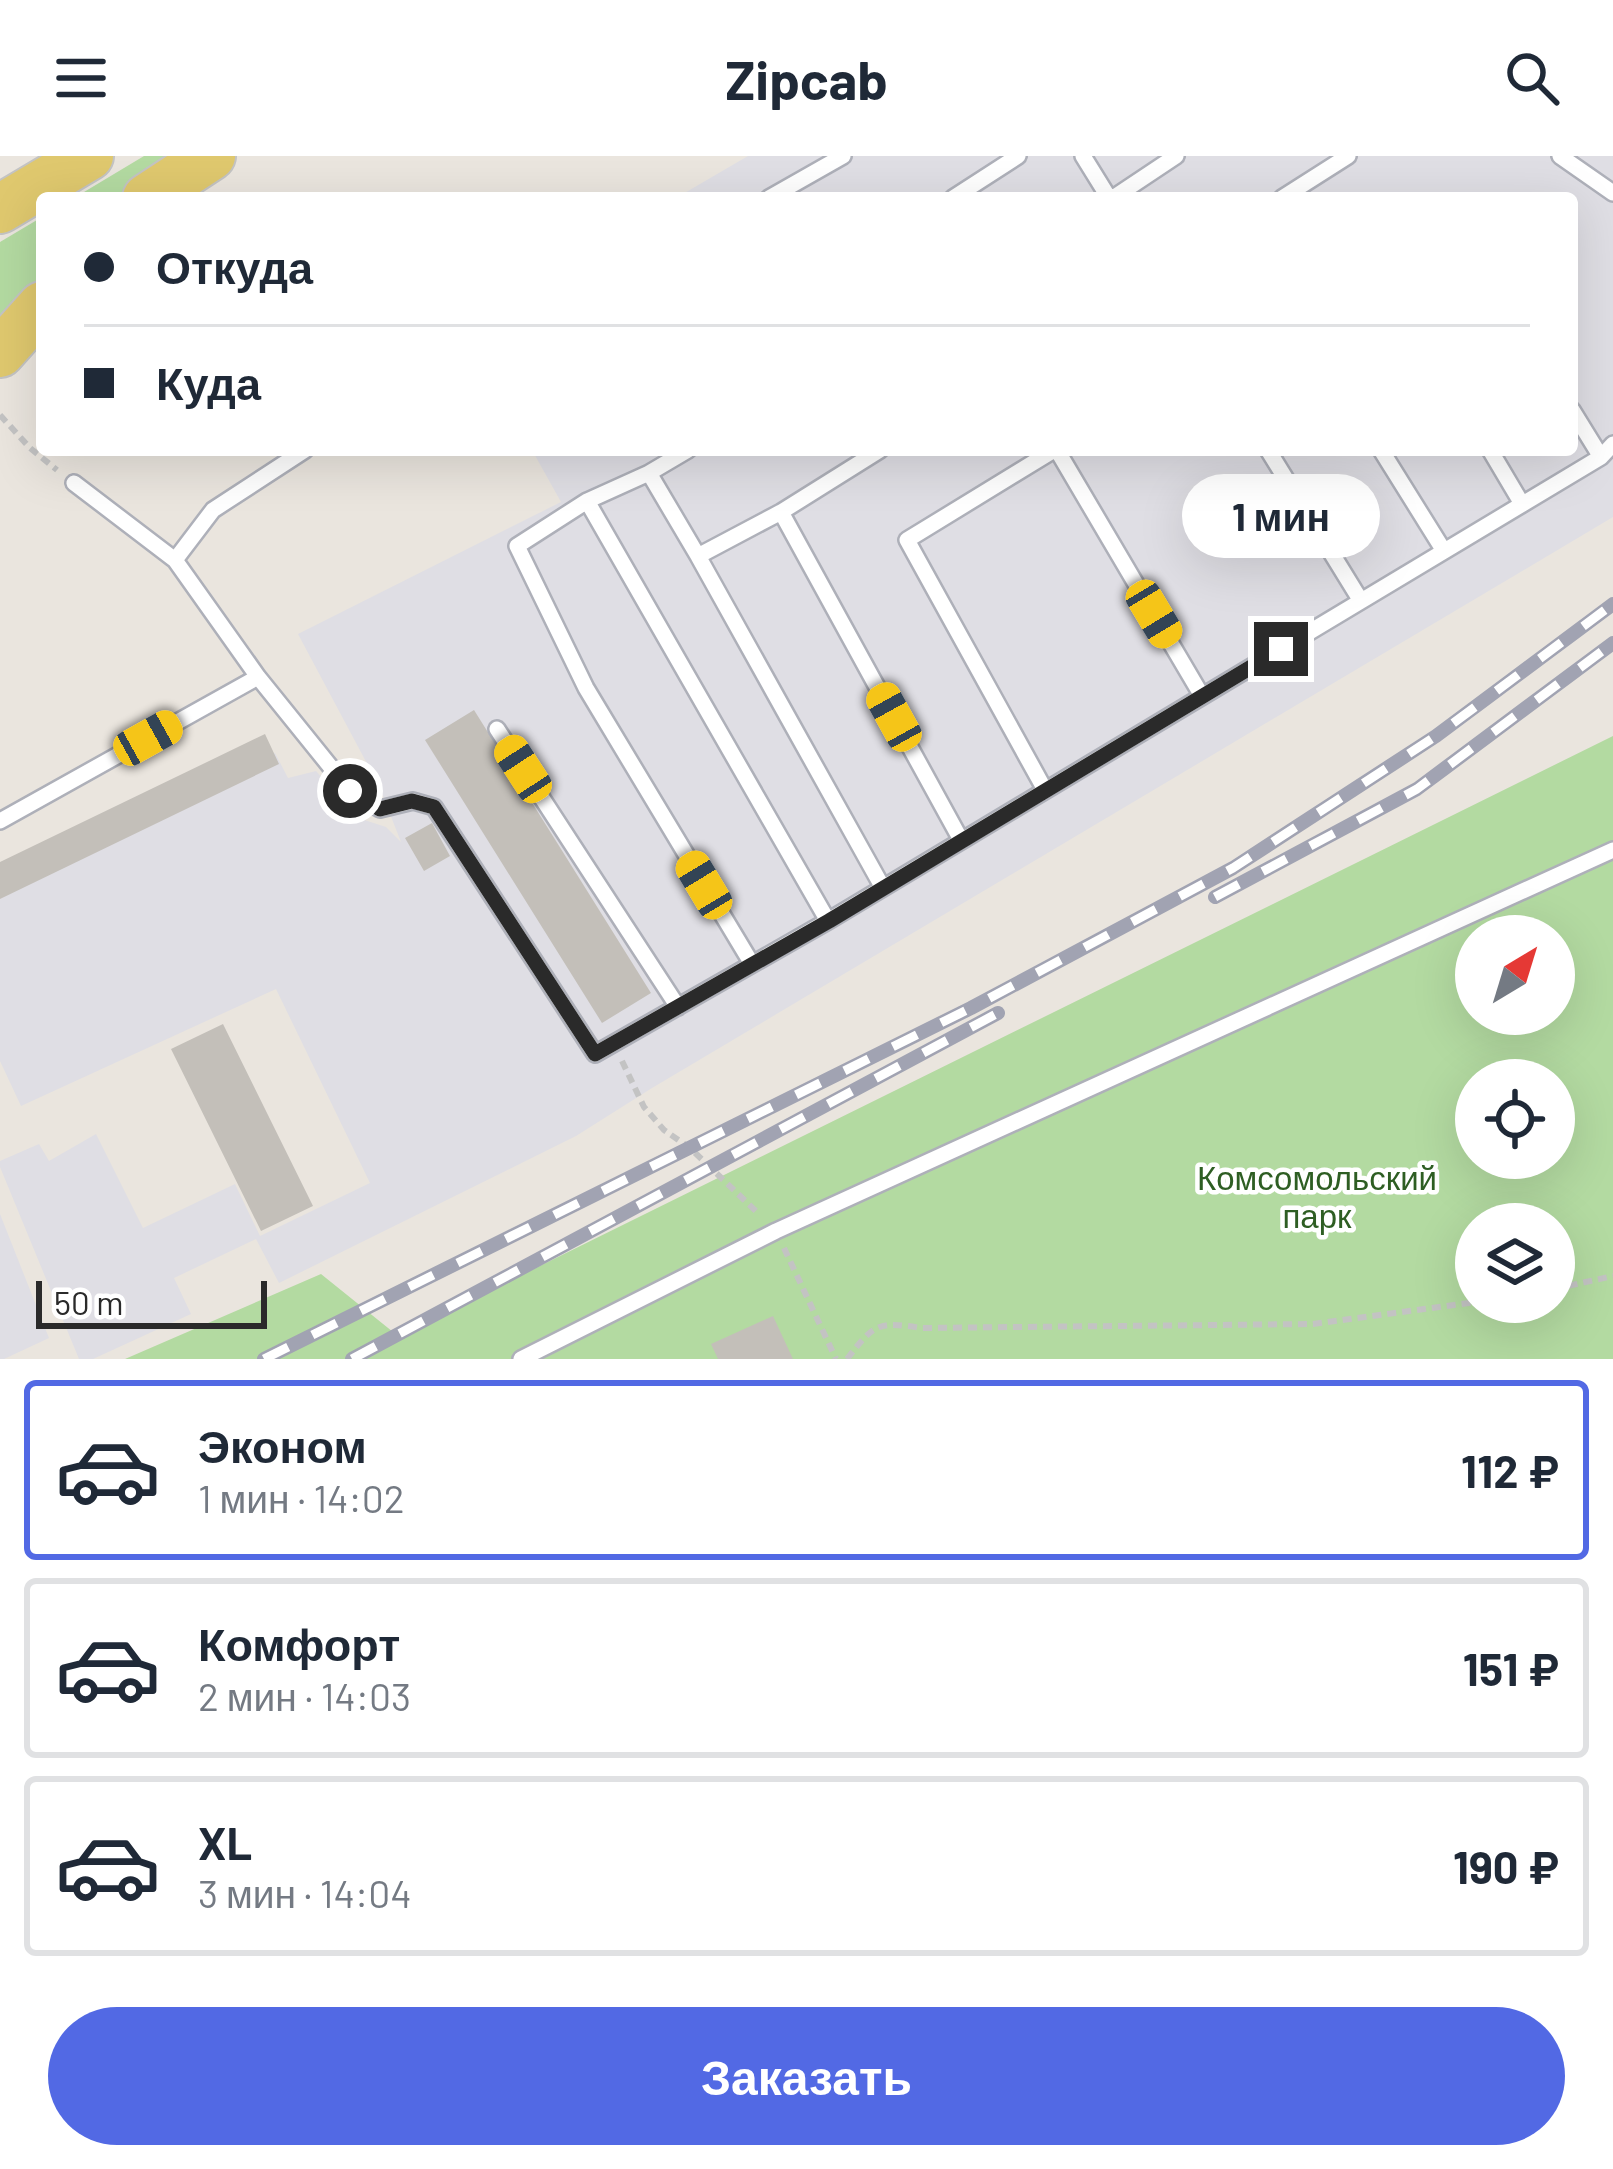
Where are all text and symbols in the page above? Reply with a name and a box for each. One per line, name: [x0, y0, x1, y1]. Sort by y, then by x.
icon: menu: [48, 45, 114, 111]
icon: search: [1499, 45, 1565, 111]
text: Zipcab: [725, 46, 888, 111]
text: Откуда: [156, 239, 313, 293]
text: Куда: [156, 355, 261, 409]
callout: 1 мин: [1182, 475, 1380, 559]
text: 1 мин: [1232, 492, 1330, 539]
car: [1120, 574, 1188, 654]
route end: [1254, 622, 1308, 676]
car: [861, 677, 927, 757]
car: [108, 705, 188, 771]
car: [488, 729, 558, 809]
route start: [323, 764, 377, 818]
car: [670, 845, 738, 925]
north arrow: [1455, 915, 1575, 1035]
map controls: [1455, 915, 1575, 1323]
button: locate: [1455, 1059, 1575, 1179]
park label: Комсомольский парк: [1197, 1157, 1437, 1235]
button: layers: [1455, 1203, 1575, 1323]
scale bar: [36, 1275, 267, 1328]
text: 50 m: [54, 1282, 124, 1322]
icon: car: [54, 1416, 162, 1524]
text: Эконом: [198, 1418, 367, 1472]
text: 112 ₽: [1461, 1443, 1559, 1497]
text: 1 мин · 14:02: [198, 1474, 405, 1521]
icon: car: [54, 1614, 162, 1722]
text: Комфорт: [198, 1616, 400, 1670]
text: 151 ₽: [1463, 1641, 1559, 1695]
text: 2 мин · 14:03: [198, 1672, 411, 1719]
icon: car: [54, 1812, 162, 1920]
text: XL: [198, 1815, 252, 1869]
text: 190 ₽: [1453, 1839, 1559, 1893]
text: 3 мин · 14:04: [198, 1869, 412, 1916]
button: Заказать: [48, 2007, 1565, 2145]

